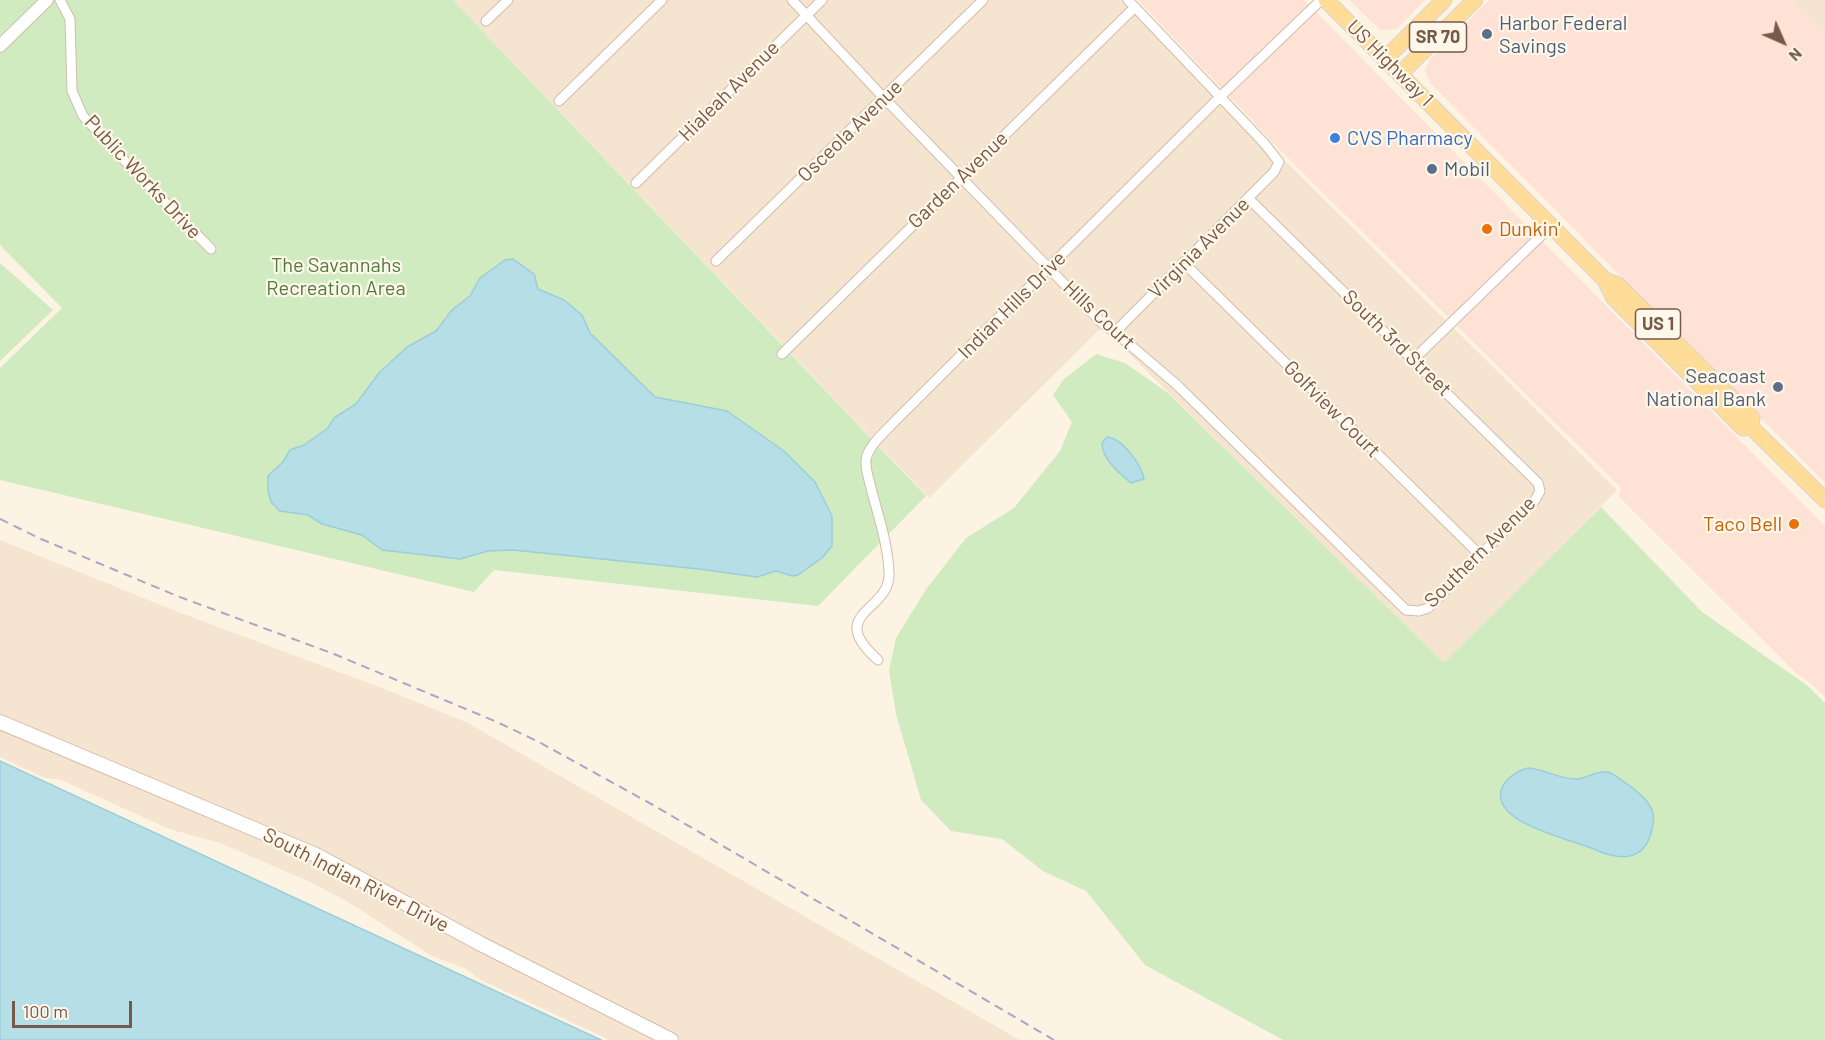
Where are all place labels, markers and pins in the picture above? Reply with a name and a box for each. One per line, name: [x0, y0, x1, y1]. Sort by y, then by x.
place label: Harbor Federal Savings: [1499, 11, 1627, 58]
marker: Harbor Federal Savings: [1480, 27, 1494, 41]
place label: CVS Pharmacy: [1347, 126, 1473, 150]
marker: CVS Pharmacy: [1328, 131, 1342, 145]
place label: Mobil: [1444, 157, 1490, 181]
marker: Mobil: [1425, 162, 1439, 176]
place label: Dunkin': [1499, 217, 1561, 241]
marker: Dunkin': [1480, 222, 1494, 236]
place label: Seacoast National Bank: [1646, 364, 1766, 411]
marker: Seacoast National Bank: [1771, 380, 1785, 394]
place label: Taco Bell: [1703, 512, 1782, 536]
marker: Taco Bell: [1787, 517, 1801, 531]

